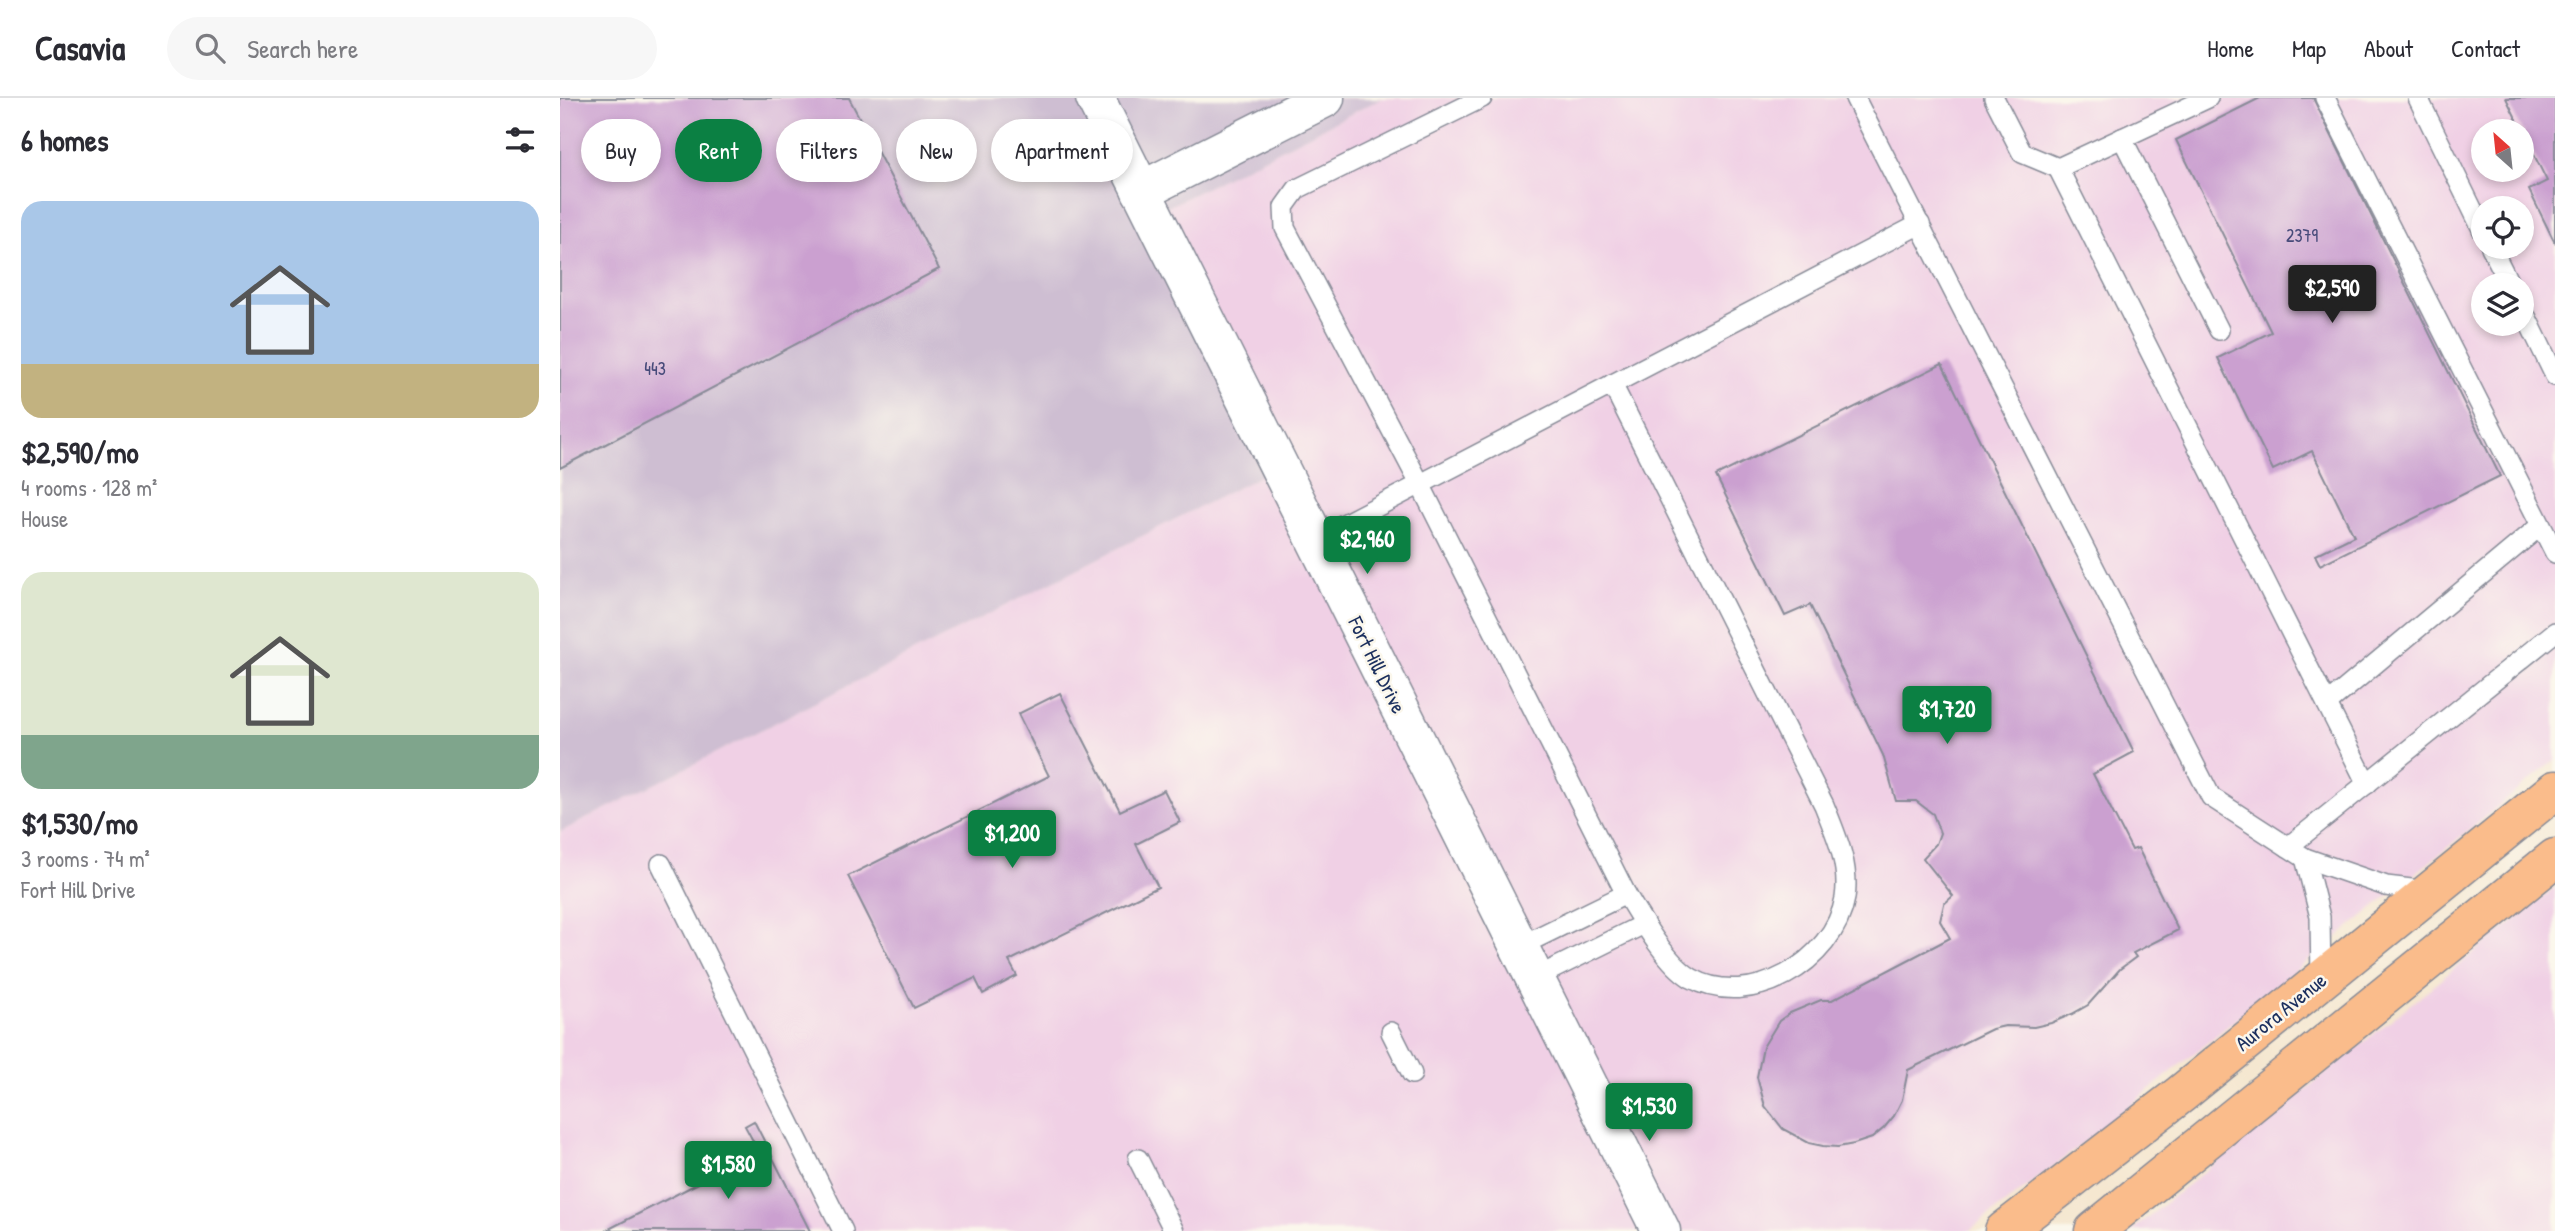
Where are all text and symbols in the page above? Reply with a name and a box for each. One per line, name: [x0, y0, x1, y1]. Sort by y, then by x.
search box: [167, 17, 657, 80]
text: Casavia: [35, 26, 125, 70]
icon: search: [191, 29, 229, 67]
text: Search here: [247, 31, 358, 66]
text: Home: [2207, 32, 2254, 64]
text: Map: [2292, 32, 2326, 64]
text: About: [2364, 32, 2413, 64]
text: Contact: [2451, 32, 2520, 64]
chip: Buy: [581, 119, 661, 182]
chip: Rent: [675, 119, 762, 182]
chip: Filters: [776, 119, 882, 182]
chip: New: [896, 119, 977, 182]
chip: Apartment: [991, 119, 1133, 182]
north arrow: [2471, 119, 2534, 182]
map controls: [2471, 119, 2534, 336]
text: 6 homes: [21, 120, 108, 160]
icon: filters: [501, 121, 539, 159]
button: locate: [2471, 196, 2534, 259]
house number: 2379: [2286, 223, 2318, 248]
icon: home: [217, 247, 343, 373]
pin: $2,590: [2275, 266, 2389, 325]
text: $2,590: [2304, 272, 2360, 303]
button: layers: [2471, 273, 2534, 336]
house number: 443: [644, 356, 666, 381]
text: $2,590/mo: [21, 432, 139, 472]
text: 4 rooms · 128 m²: [21, 472, 157, 503]
text: House: [21, 503, 68, 534]
pin: $2,960: [1310, 517, 1424, 576]
text: $2,960: [1340, 523, 1395, 554]
street label: Fort Hill Drive: [1341, 611, 1413, 718]
icon: home: [217, 618, 343, 744]
pin: $1,720: [1890, 686, 2004, 746]
text: $1,720: [1918, 693, 1976, 724]
text: $1,530/mo: [21, 803, 138, 843]
pin: $1,200: [955, 810, 1069, 870]
text: $1,200: [984, 817, 1040, 848]
text: 3 rooms · 74 m²: [21, 843, 150, 874]
text: Fort Hill Drive: [21, 874, 135, 905]
street label: Aurora Avenue: [2229, 966, 2332, 1057]
pin: $1,530: [1592, 1084, 1706, 1143]
text: $1,530: [1622, 1090, 1677, 1121]
pin: $1,580: [671, 1142, 785, 1201]
text: $1,580: [701, 1148, 755, 1179]

